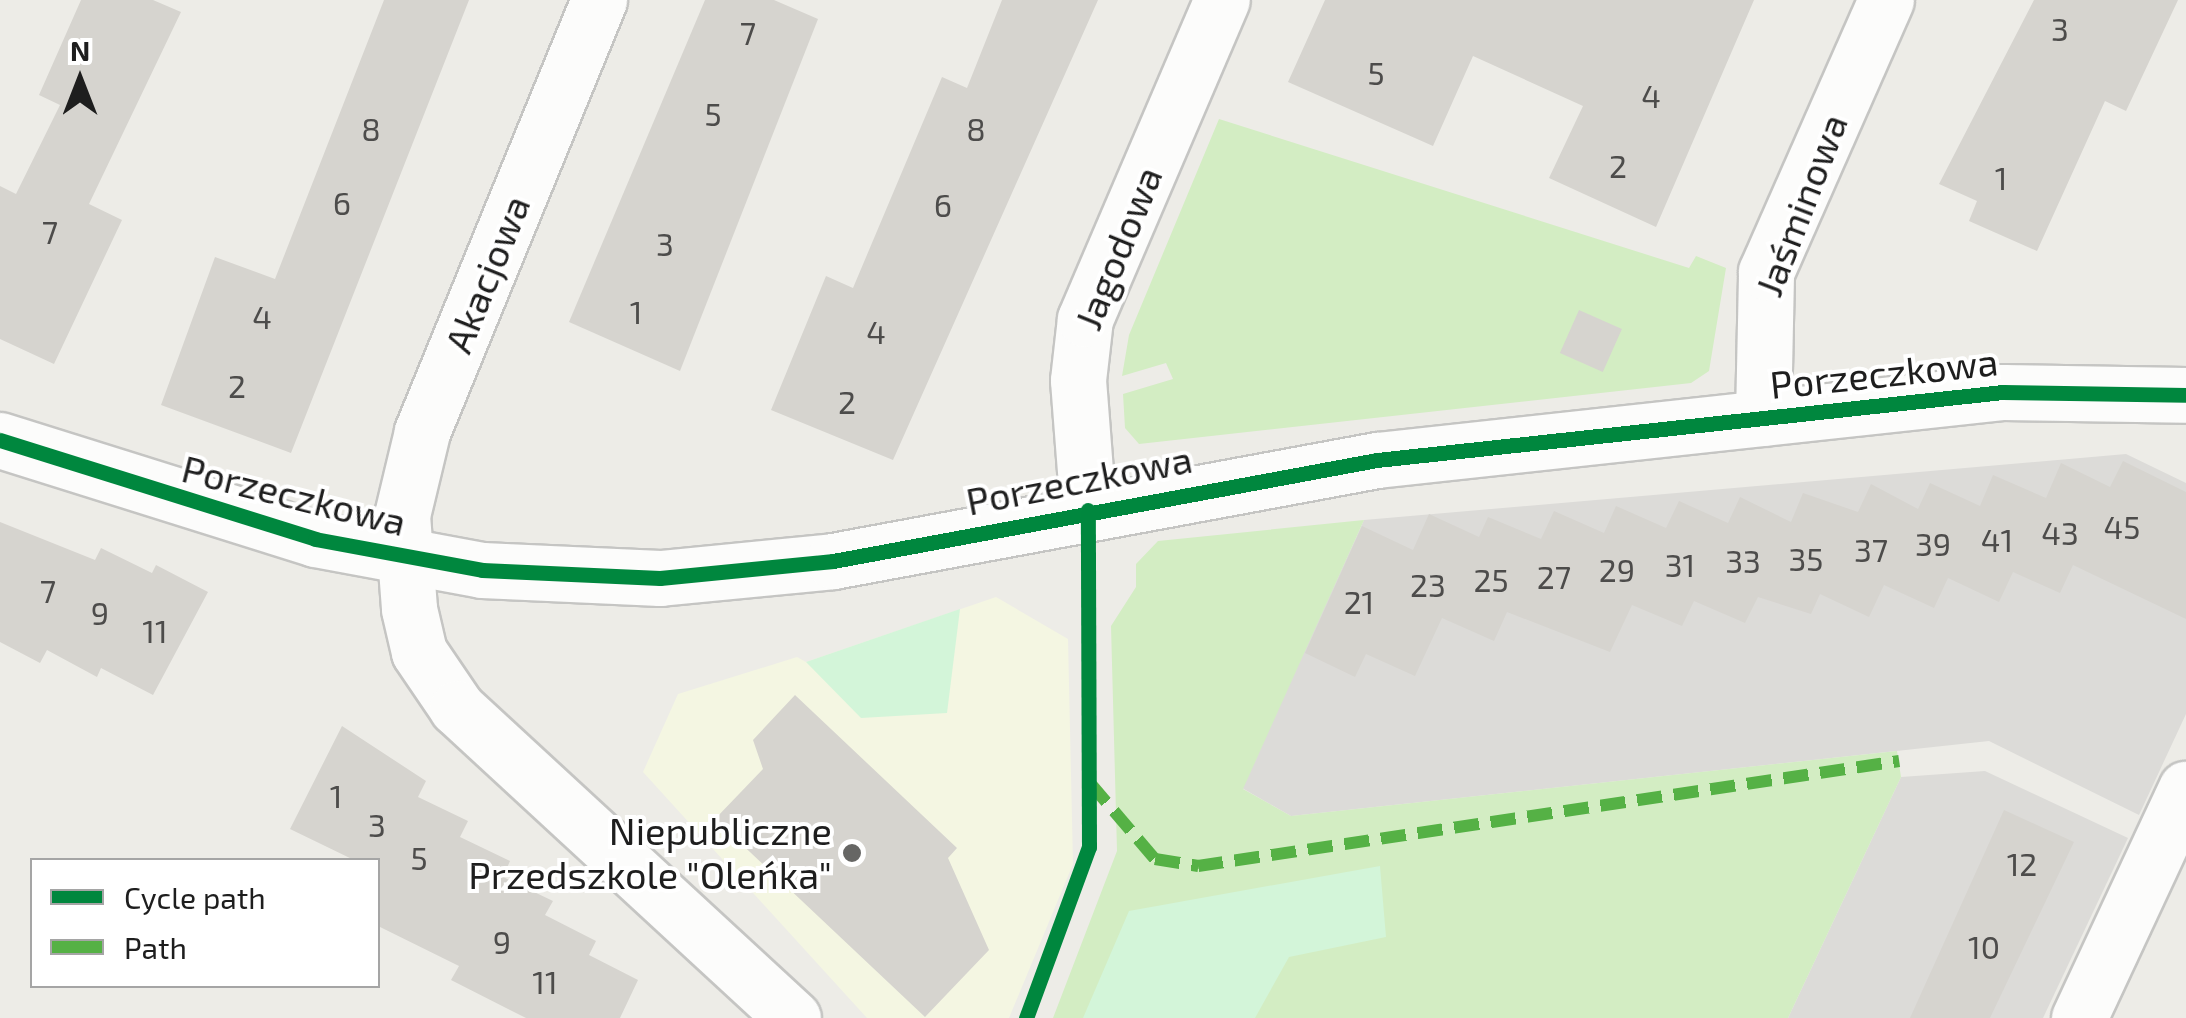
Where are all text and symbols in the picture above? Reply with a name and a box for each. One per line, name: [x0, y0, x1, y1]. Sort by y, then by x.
house number: 3: [2051, 9, 2069, 47]
house number: 7: [740, 13, 756, 51]
north arrow: [30, 30, 130, 130]
text: N: [70, 33, 90, 67]
house number: 5: [1367, 53, 1385, 91]
house number: 4: [1641, 76, 1661, 114]
house number: 5: [704, 94, 722, 132]
street label: Jaśminowa: [1745, 107, 1857, 303]
house number: 8: [361, 109, 381, 147]
house number: 8: [966, 109, 986, 147]
house number: 2: [1609, 146, 1627, 184]
house number: 1: [1995, 158, 2007, 196]
street label: Jagodowa: [1065, 160, 1171, 336]
house number: 6: [333, 183, 351, 221]
house number: 6: [934, 185, 952, 223]
street label: Akacjowa: [435, 189, 539, 359]
house number: 7: [42, 212, 58, 250]
house number: 3: [656, 224, 674, 262]
house number: 1: [630, 292, 642, 330]
house number: 4: [252, 297, 272, 335]
house number: 4: [866, 312, 886, 350]
street label: Porzeczkowa: [1768, 338, 2000, 408]
house number: 2: [228, 366, 246, 404]
house number: 2: [838, 382, 856, 420]
street label: Porzeczkowa: [962, 436, 1196, 524]
street label: Porzeczkowa: [177, 445, 411, 545]
house number: 45: [2104, 507, 2140, 545]
house number: 43: [2041, 513, 2079, 551]
house number: 41: [1981, 520, 2013, 558]
house number: 39: [1915, 524, 1951, 562]
house number: 37: [1854, 530, 1888, 568]
house number: 35: [1789, 539, 1823, 577]
house number: 33: [1725, 541, 1761, 579]
house number: 31: [1665, 545, 1695, 583]
house number: 29: [1599, 550, 1635, 588]
house number: 27: [1537, 557, 1571, 595]
house number: 25: [1473, 560, 1509, 598]
house number: 23: [1410, 565, 1446, 603]
house number: 7: [40, 571, 56, 609]
house number: 21: [1344, 582, 1374, 620]
house number: 9: [91, 593, 109, 631]
house number: 11: [142, 611, 168, 649]
house number: 1: [330, 776, 342, 814]
house number: 3: [368, 805, 386, 843]
place label: Niepubliczne Przedszkole "Oleńka": [468, 808, 832, 898]
house number: 5: [410, 838, 428, 876]
marker: Niepubliczne Przedszkole "Oleńka": [841, 842, 863, 864]
house number: 12: [2007, 844, 2037, 882]
legend: [30, 858, 380, 988]
text: Cycle path: [124, 879, 266, 915]
house number: 9: [493, 922, 511, 960]
house number: 10: [1968, 927, 2000, 965]
text: Path: [124, 929, 187, 965]
house number: 11: [532, 962, 558, 1000]

